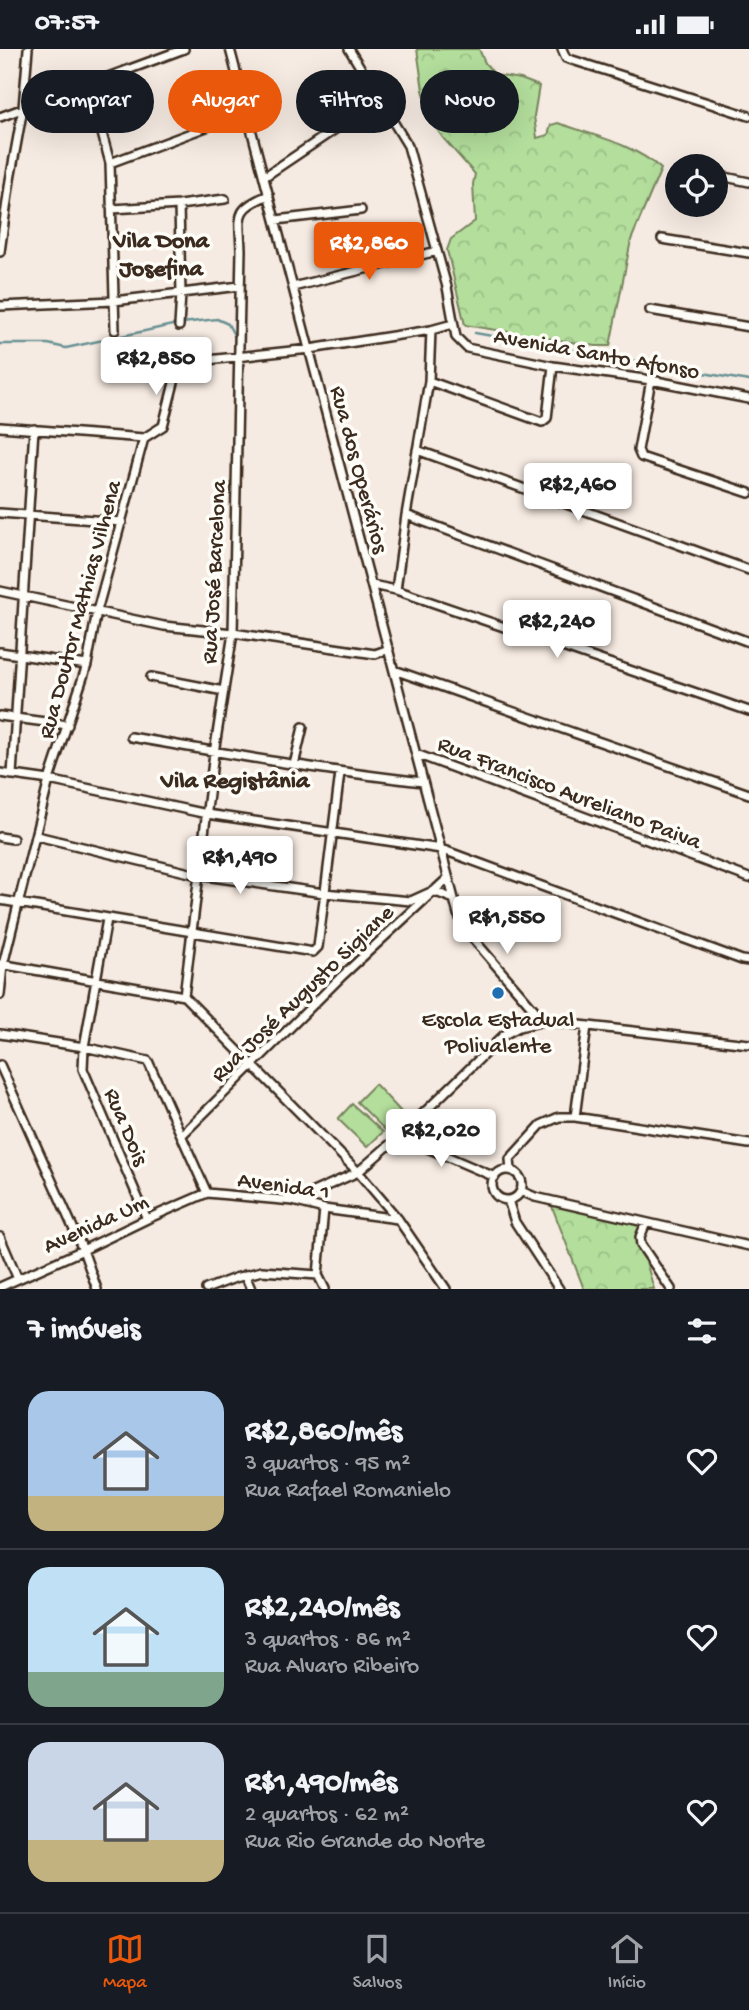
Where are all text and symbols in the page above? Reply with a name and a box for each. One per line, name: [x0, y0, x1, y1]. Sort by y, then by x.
text: 07:57: [35, 9, 99, 40]
chip: Comprar: [21, 70, 154, 133]
chip: Alugar: [168, 70, 282, 133]
chip: Filtros: [296, 70, 406, 133]
chip: Novo: [420, 70, 519, 133]
map controls: [665, 154, 728, 217]
button: locate: [665, 154, 728, 217]
pin: R$2,860: [304, 223, 434, 282]
district label: Vila Dona Josefina: [112, 228, 211, 285]
text: R$2,860: [330, 231, 408, 258]
street label: Avenida Santo Afonso: [492, 324, 701, 387]
pin: R$2,850: [91, 337, 221, 397]
text: R$2,850: [117, 346, 195, 373]
street label: Rua dos Operários: [322, 383, 393, 557]
pin: R$2,460: [513, 463, 643, 523]
text: R$2,460: [540, 472, 616, 499]
street label: Rua Doutor Mathias Vilhena: [34, 476, 129, 742]
street label: Rua José Barcelona: [197, 478, 234, 665]
pin: R$2,240: [492, 601, 622, 660]
text: R$2,240: [519, 609, 595, 636]
street label: Rua Francisco Aureliano Paiva: [433, 731, 705, 857]
district label: Vila Registânia: [160, 768, 311, 797]
pin: R$1,490: [175, 837, 305, 896]
text: R$1,490: [203, 845, 277, 872]
pin: R$1,550: [442, 897, 572, 956]
street label: Rua José Augusto Sigiane: [206, 899, 401, 1089]
text: R$1,550: [469, 905, 545, 932]
marker: Escola Estadual Polivalente: [490, 985, 506, 1001]
place label: Escola Estadual Polivalente: [422, 1008, 574, 1061]
street label: Rua Dois: [96, 1085, 153, 1171]
pin: R$2,020: [376, 1109, 506, 1169]
text: R$2,020: [402, 1118, 480, 1145]
street label: Avenida 1: [236, 1168, 331, 1207]
street label: Avenida Um: [40, 1189, 153, 1261]
icon: filters: [683, 1312, 721, 1350]
text: 7 imóveis: [28, 1314, 140, 1349]
text: R$2,860/mês: [245, 1416, 402, 1451]
icon: home: [84, 1419, 168, 1503]
icon: heart: [683, 1442, 721, 1480]
text: 3 quartos · 95 m²: [245, 1451, 410, 1478]
text: Rua Rafael Romanielo: [245, 1478, 451, 1505]
text: R$2,240/mês: [245, 1592, 399, 1627]
icon: home: [84, 1595, 168, 1679]
icon: heart: [683, 1618, 721, 1656]
text: 3 quartos · 86 m²: [245, 1627, 411, 1654]
text: Rua Alvaro Ribeiro: [245, 1654, 419, 1681]
text: R$1,490/mês: [245, 1767, 397, 1802]
icon: home: [84, 1770, 168, 1854]
icon: heart: [683, 1793, 721, 1831]
text: 2 quartos · 62 m²: [245, 1802, 409, 1829]
text: Rua Rio Grande do Norte: [245, 1829, 485, 1856]
tab: Mapa: [103, 1930, 147, 1995]
tab: Salvos: [353, 1930, 402, 1995]
tab: Início: [608, 1930, 646, 1995]

